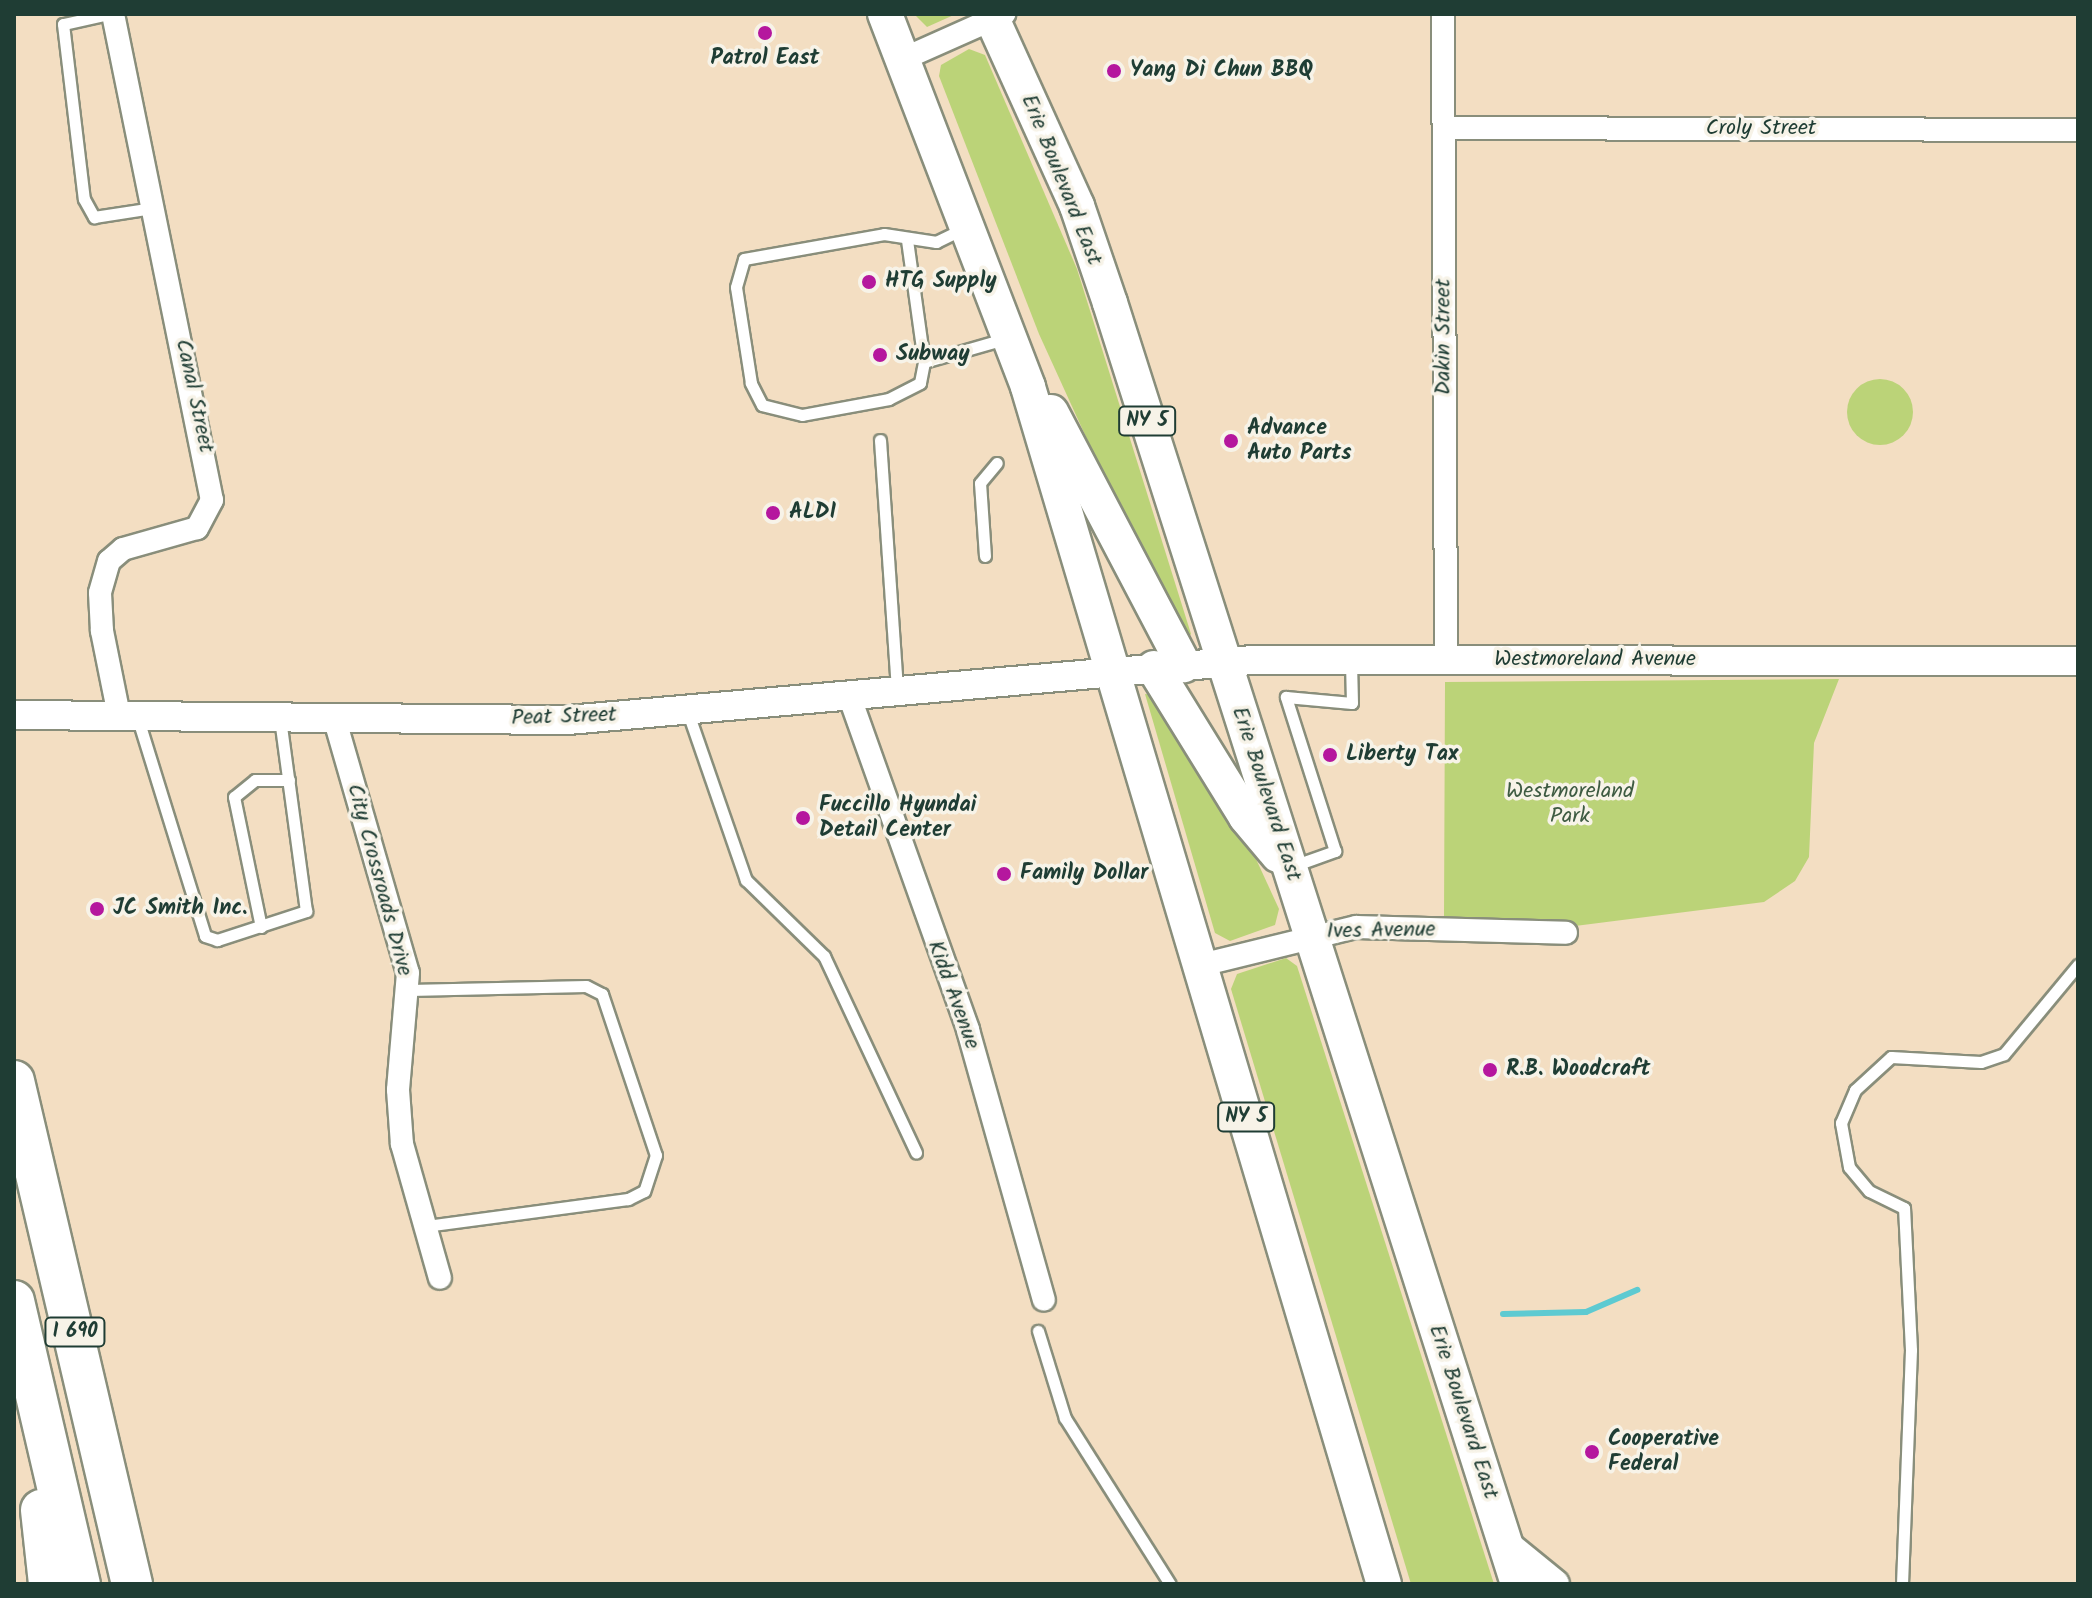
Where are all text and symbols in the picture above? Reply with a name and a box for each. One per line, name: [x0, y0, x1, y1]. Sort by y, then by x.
marker: Patrol East: [756, 24, 774, 42]
place label: Patrol East: [710, 46, 820, 72]
place label: Yang Di Chun BBQ: [1130, 58, 1313, 84]
marker: Yang Di Chun BBQ: [1105, 62, 1123, 80]
street label: Erie Boulevard East: [1015, 91, 1107, 269]
street label: Croly Street: [1706, 116, 1816, 142]
place label: HTG Supply: [885, 269, 997, 295]
marker: HTG Supply: [860, 273, 878, 291]
street label: Dakin Street: [1431, 279, 1457, 395]
street label: Canal Street: [169, 337, 219, 455]
place label: Subway: [896, 342, 970, 368]
marker: Subway: [871, 346, 889, 364]
road number: NY 5: [1117, 405, 1177, 437]
place label: Advance Auto Parts: [1247, 415, 1351, 466]
marker: Advance Auto Parts: [1222, 432, 1240, 450]
place label: ALDI: [789, 500, 836, 526]
marker: ALDI: [764, 504, 782, 522]
street label: Westmoreland Avenue: [1494, 647, 1696, 673]
street label: Peat Street: [511, 702, 617, 732]
street label: Erie Boulevard East: [1225, 704, 1307, 884]
place label: Liberty Tax: [1346, 742, 1458, 768]
marker: Liberty Tax: [1321, 746, 1339, 764]
park label: Westmoreland Park: [1506, 778, 1634, 830]
street label: City Crossroads Drive: [341, 781, 417, 979]
place label: Fuccillo Hyundai Detail Center: [819, 792, 976, 844]
marker: Fuccillo Hyundai Detail Center: [794, 809, 812, 827]
place label: Family Dollar: [1020, 861, 1148, 887]
marker: Family Dollar: [995, 865, 1013, 883]
place label: JC Smith Inc.: [113, 896, 247, 922]
marker: JC Smith Inc.: [88, 900, 106, 918]
street label: Ives Avenue: [1326, 917, 1436, 945]
street label: Kidd Avenue: [921, 937, 985, 1053]
place label: R.B. Woodcraft: [1506, 1057, 1650, 1083]
marker: R.B. Woodcraft: [1481, 1061, 1499, 1079]
road number: NY 5: [1216, 1101, 1276, 1133]
road number: I 690: [43, 1316, 107, 1348]
street label: Erie Boulevard East: [1422, 1322, 1504, 1502]
place label: Cooperative Federal: [1608, 1426, 1719, 1478]
marker: Cooperative Federal: [1583, 1443, 1601, 1461]

